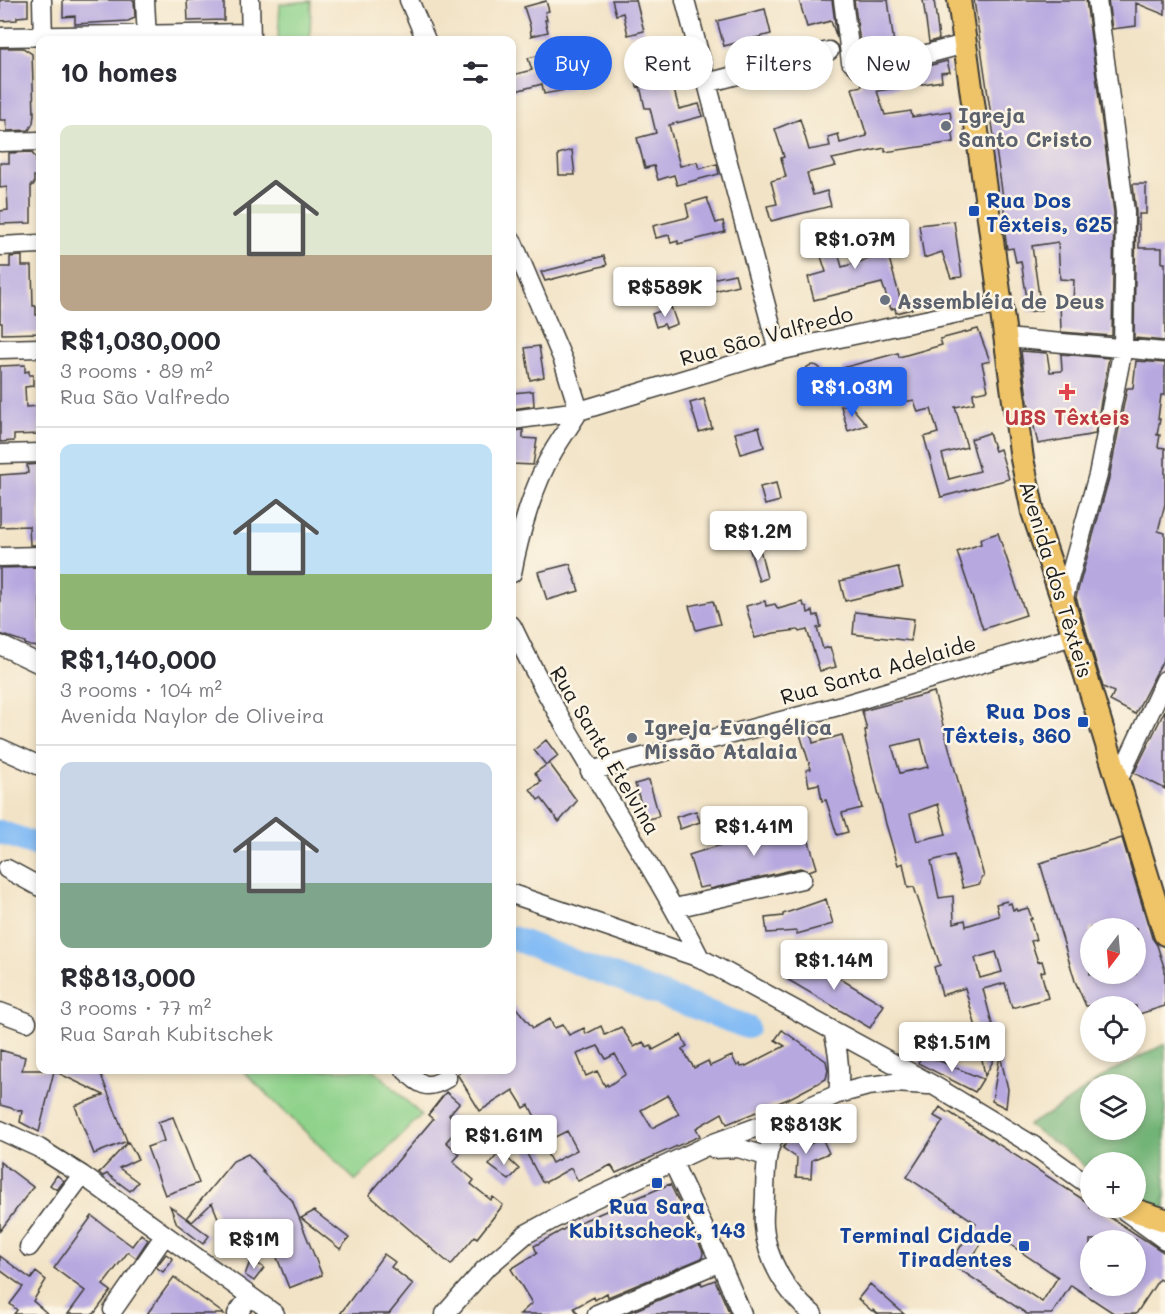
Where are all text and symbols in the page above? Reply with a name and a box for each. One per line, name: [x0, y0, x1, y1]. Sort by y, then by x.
chip: Buy: [534, 36, 612, 90]
chip: Rent: [624, 36, 713, 90]
chip: Filters: [725, 36, 833, 90]
chip: New: [845, 36, 932, 90]
text: 10 homes: [60, 55, 178, 89]
icon: filters: [459, 56, 492, 89]
place label: Igreja Santo Cristo: [958, 101, 1092, 152]
marker: Igreja Santo Cristo: [939, 119, 953, 133]
icon: home: [222, 164, 330, 272]
place label: Rua Dos Têxteis, 625: [986, 186, 1112, 237]
marker: Rua Dos Têxteis, 625: [967, 204, 981, 218]
pin: R$1.07M: [800, 219, 910, 270]
text: R$1.07M: [814, 225, 896, 251]
pin: R$589K: [616, 267, 714, 318]
text: R$589K: [627, 273, 703, 299]
place label: Assembléia de Deus: [897, 287, 1105, 314]
marker: Assembléia de Deus: [878, 293, 892, 307]
street label: Rua São Valfredo: [676, 299, 856, 371]
text: R$1,030,000: [60, 323, 221, 357]
text: 3 rooms · 89 m²: [60, 357, 213, 383]
pin: R$1.03M: [797, 367, 907, 418]
text: R$1.03M: [811, 373, 893, 399]
text: Rua São Valfredo: [60, 383, 230, 409]
marker: UBS Têxteis: [1058, 383, 1076, 401]
place label: UBS Têxteis: [1004, 403, 1130, 430]
street label: Avenida dos Têxteis: [1014, 477, 1100, 681]
icon: home: [222, 483, 330, 591]
pin: R$1.2M: [709, 511, 807, 562]
text: R$1.2M: [724, 517, 792, 543]
street label: Rua Santa Adelaide: [777, 628, 979, 710]
text: R$1,140,000: [60, 642, 216, 676]
street label: Rua Santa Etelvina: [545, 661, 667, 839]
text: 3 rooms · 104 m²: [60, 676, 222, 702]
place label: Rua Dos Têxteis, 360: [943, 697, 1071, 748]
text: Avenida Naylor de Oliveira: [60, 702, 325, 728]
place label: Igreja Evangélica Missão Atalaia: [644, 713, 832, 764]
marker: Rua Dos Têxteis, 360: [1076, 715, 1090, 729]
marker: Igreja Evangélica Missão Atalaia: [625, 731, 639, 745]
icon: home: [222, 801, 330, 909]
pin: R$1.41M: [699, 806, 809, 857]
text: R$1.41M: [715, 812, 793, 838]
north arrow: [1080, 918, 1146, 984]
map controls: [1080, 918, 1146, 1296]
pin: R$1.14M: [779, 940, 889, 991]
text: R$1.14M: [795, 946, 873, 972]
text: R$813,000: [60, 960, 195, 994]
text: 3 rooms · 77 m²: [60, 994, 211, 1020]
button: locate: [1080, 996, 1146, 1062]
text: Rua Sarah Kubitschek: [60, 1020, 273, 1046]
pin: R$1.51M: [897, 1022, 1007, 1073]
text: R$1.51M: [913, 1028, 991, 1054]
button: layers: [1080, 1074, 1146, 1140]
pin: R$813K: [757, 1104, 855, 1155]
text: R$813K: [770, 1110, 842, 1136]
pin: R$1.61M: [449, 1115, 559, 1166]
text: R$1.61M: [465, 1121, 543, 1147]
button: +: [1080, 1152, 1146, 1218]
marker: Rua Sara Kubitscheck, 143: [650, 1176, 664, 1190]
place label: Rua Sara Kubitscheck, 143: [569, 1192, 745, 1243]
pin: R$1M: [218, 1219, 290, 1270]
place label: Terminal Cidade Tiradentes: [840, 1221, 1012, 1272]
text: R$1M: [228, 1225, 280, 1251]
button: −: [1080, 1230, 1146, 1296]
marker: Terminal Cidade Tiradentes: [1017, 1239, 1031, 1253]

